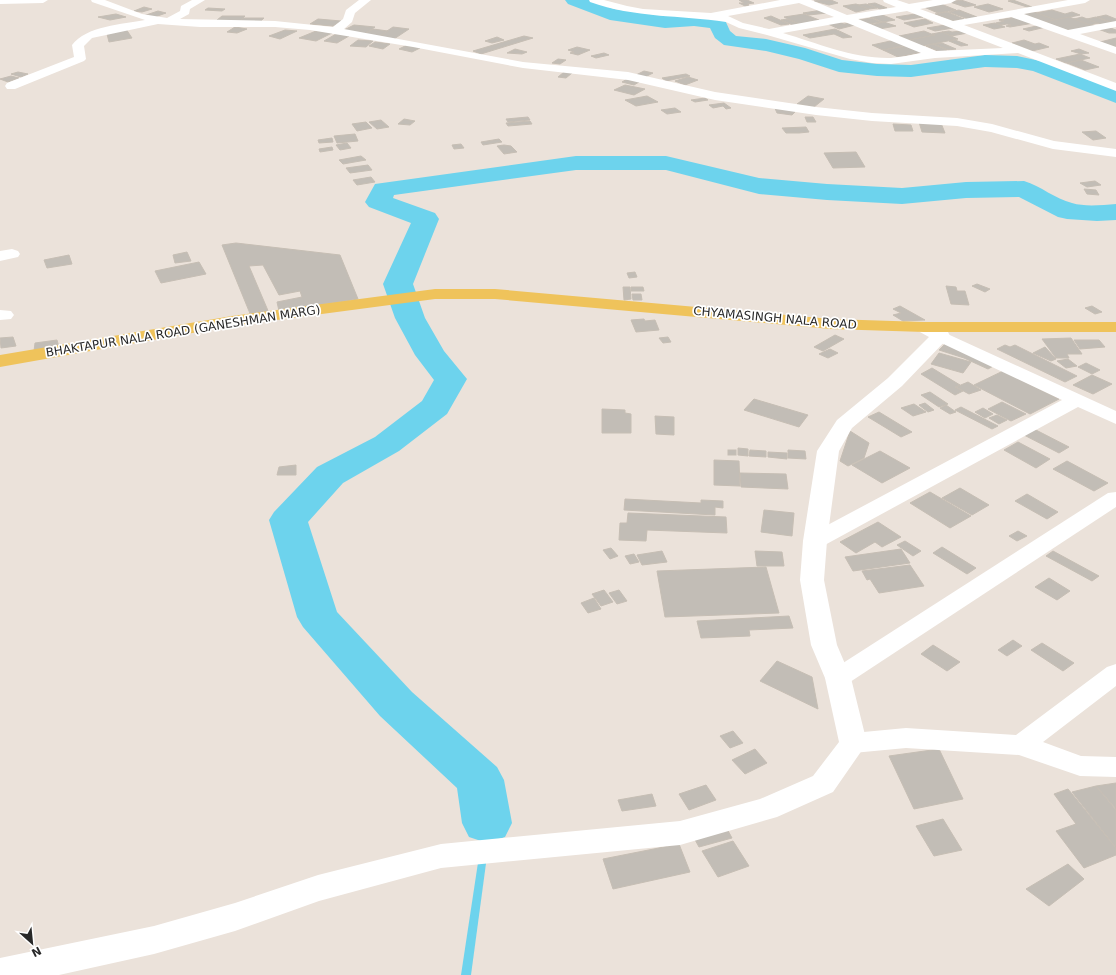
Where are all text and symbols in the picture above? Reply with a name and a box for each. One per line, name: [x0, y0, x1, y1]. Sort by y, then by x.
street label: BHAKTAPUR NALA ROAD (GANESHMAN MARG): [45, 302, 321, 360]
street label: CHYAMASINGH NALA ROAD: [693, 304, 857, 332]
north arrow: [12, 923, 52, 963]
text: N: [29, 944, 43, 959]

